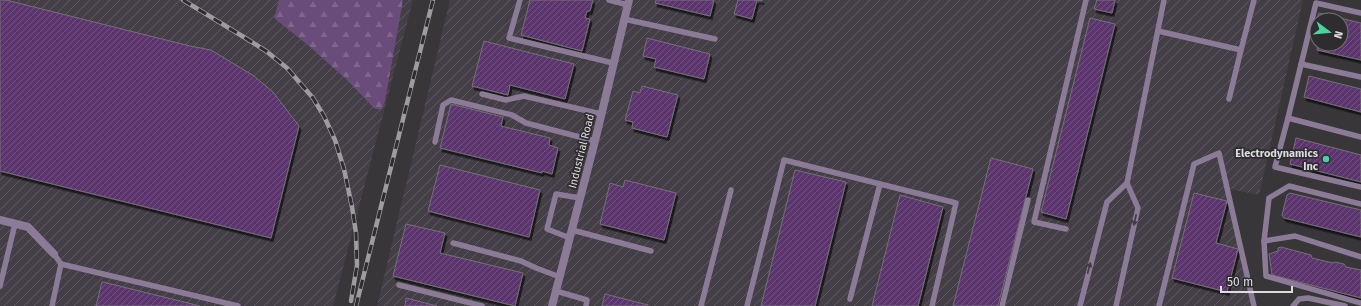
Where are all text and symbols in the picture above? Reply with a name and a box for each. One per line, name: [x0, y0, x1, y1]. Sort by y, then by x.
north arrow: [1309, 12, 1349, 52]
text: N: [1331, 29, 1345, 40]
street label: Industrial Road: [566, 112, 597, 190]
place label: Electrodynamics Inc: [1235, 147, 1319, 173]
marker: Electrodynamics Inc: [1321, 154, 1331, 164]
one-way arrow: [1132, 214, 1138, 226]
one-way arrow: [1087, 262, 1093, 274]
scale bar: [1221, 268, 1292, 294]
text: 50 m: [1227, 275, 1253, 289]

